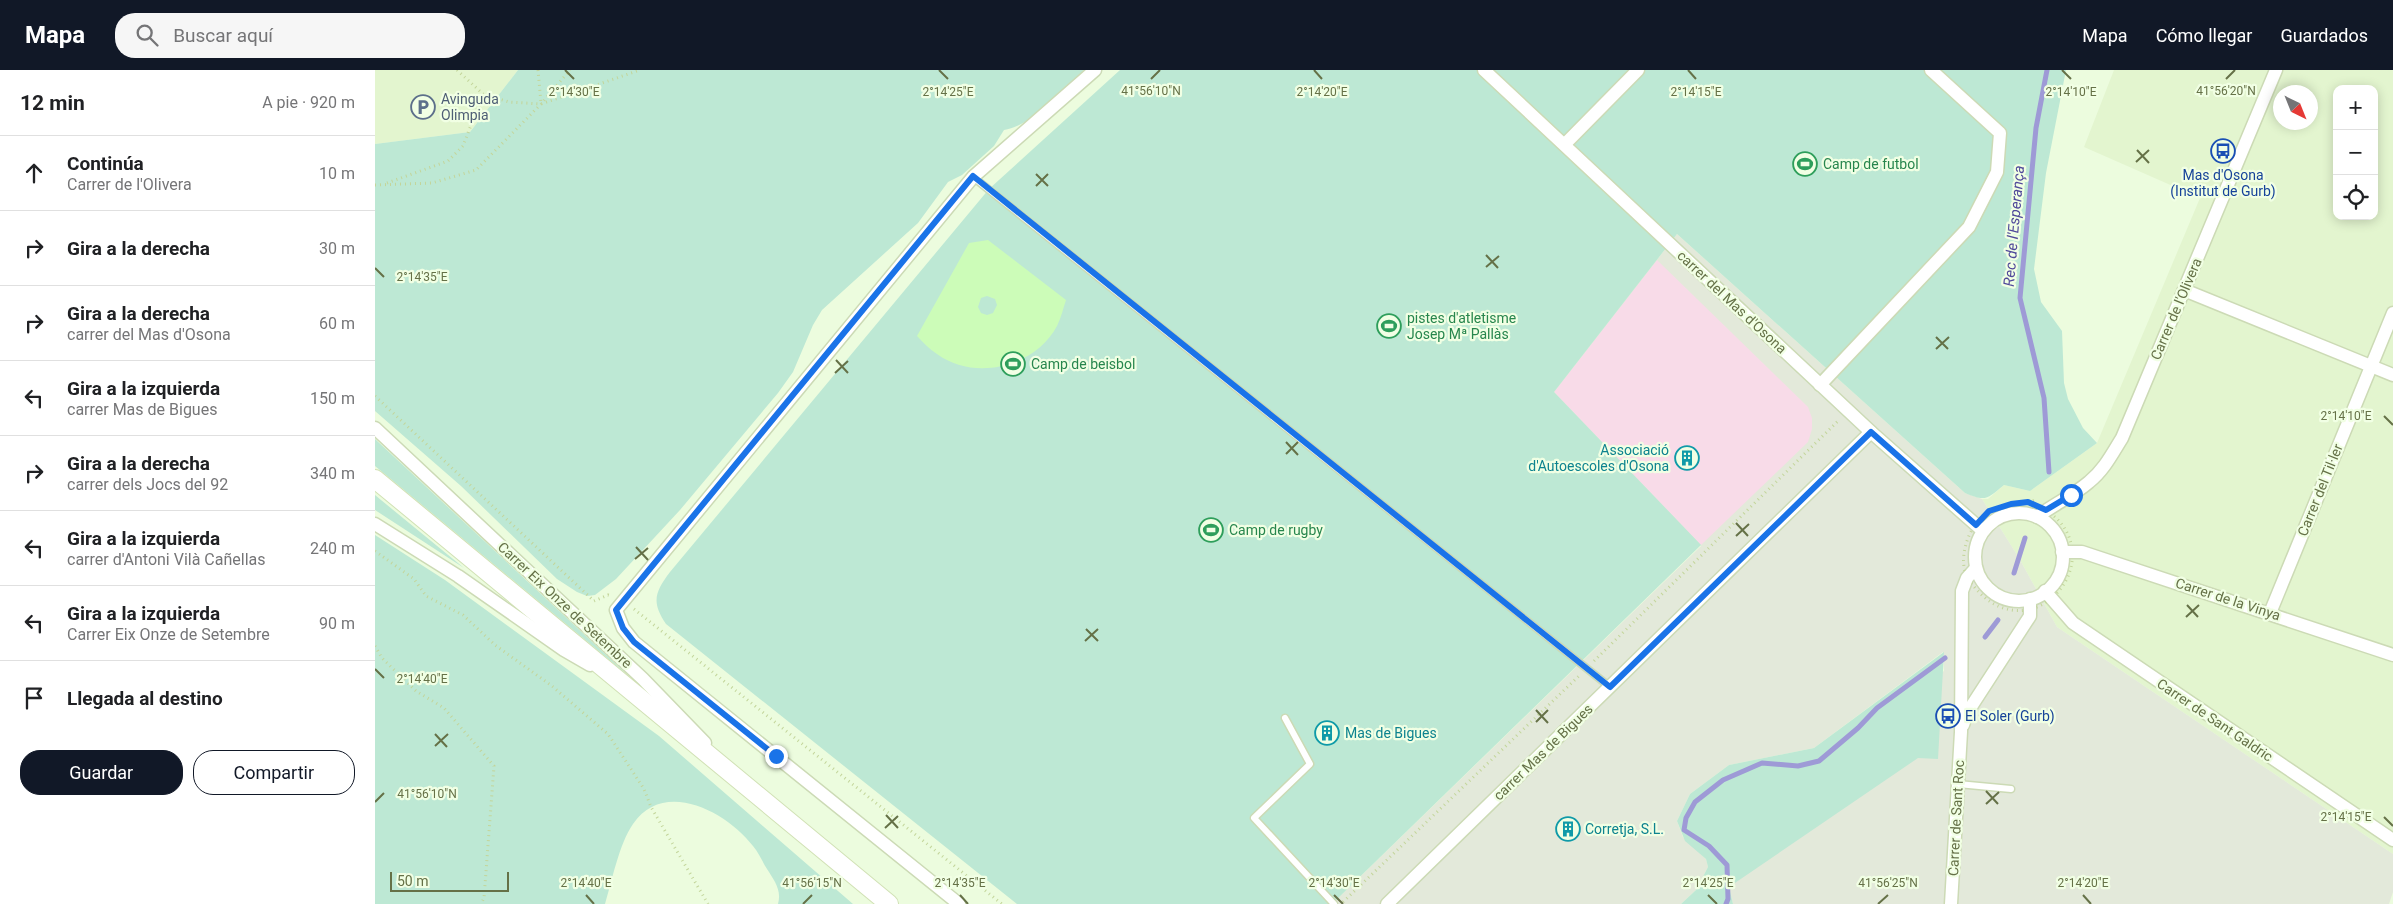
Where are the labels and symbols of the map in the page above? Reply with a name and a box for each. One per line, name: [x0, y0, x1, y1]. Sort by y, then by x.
text: 41°56'10"N: [1121, 84, 1181, 98]
text: 41°56'20"N: [2196, 84, 2256, 98]
text: 2°14'30"E: [549, 85, 600, 99]
text: 2°14'25"E: [923, 85, 974, 99]
text: 2°14'20"E: [1297, 85, 1348, 99]
text: 2°14'15"E: [1671, 85, 1722, 99]
text: 2°14'10"E: [2046, 85, 2097, 99]
north arrow: [2273, 85, 2318, 130]
place label: Avinguda Olimpia: [441, 91, 499, 123]
parking icon: Avinguda Olimpia: [410, 94, 436, 120]
bus stop icon: Mas d'Osona (Institut de Gurb): [2210, 138, 2236, 164]
sports icon: Camp de futbol: [1792, 151, 1818, 177]
place label: Camp de futbol: [1823, 156, 1919, 172]
water label: Rec de l'Esperança: [2000, 165, 2028, 287]
place label: Mas d'Osona (Institut de Gurb): [2170, 167, 2276, 200]
street label: carrer del Mas d'Osona: [1674, 247, 1790, 357]
street label: Carrer de l'Olivera: [2147, 256, 2205, 362]
text: 2°14'35"E: [397, 270, 448, 284]
place label: pistes d'atletisme Josep Mª Pallàs: [1407, 310, 1516, 342]
sports icon: pistes d'atletisme Josep Mª Pallàs: [1376, 313, 1402, 339]
sports icon: Camp de beisbol: [1000, 351, 1026, 377]
place label: Camp de beisbol: [1031, 356, 1135, 372]
text: 2°14'10"E: [2321, 409, 2372, 423]
street label: Carrer del Til·ler: [2294, 441, 2346, 538]
place label: Associació d'Autoescoles d'Osona: [1528, 442, 1669, 474]
building icon: Associació d'Autoescoles d'Osona: [1674, 445, 1700, 471]
route start: [2060, 484, 2083, 507]
sports icon: Camp de rugby: [1198, 517, 1224, 543]
place label: Camp de rugby: [1229, 522, 1323, 538]
street label: Carrer Eix Onze de Setembre: [495, 539, 635, 671]
street label: Carrer de la Vinya: [2174, 575, 2282, 623]
text: 2°14'40"E: [397, 672, 448, 686]
street label: Carrer de Sant Galdric: [2154, 675, 2276, 765]
street label: carrer Mas de Bigues: [1490, 701, 1596, 803]
bus stop icon: El Soler (Gurb): [1935, 703, 1961, 729]
place label: El Soler (Gurb): [1965, 708, 2055, 725]
building icon: Mas de Bigues: [1314, 720, 1340, 746]
place label: Mas de Bigues: [1345, 725, 1437, 741]
route end: [765, 745, 788, 768]
street label: Carrer de Sant Roc: [1945, 760, 1967, 876]
text: 41°56'10"N: [397, 787, 457, 801]
text: 2°14'15"E: [2321, 810, 2372, 824]
building icon: Corretja, S.L.: [1555, 816, 1581, 842]
place label: Corretja, S.L.: [1585, 821, 1664, 837]
scale bar: [390, 869, 509, 892]
text: 2°14'40"E: [561, 876, 612, 890]
text: 41°56'15"N: [782, 876, 842, 890]
text: 2°14'35"E: [935, 876, 986, 890]
text: 2°14'30"E: [1309, 876, 1360, 890]
text: 2°14'25"E: [1683, 876, 1734, 890]
text: 41°56'25"N: [1858, 876, 1918, 890]
text: 2°14'20"E: [2058, 876, 2109, 890]

